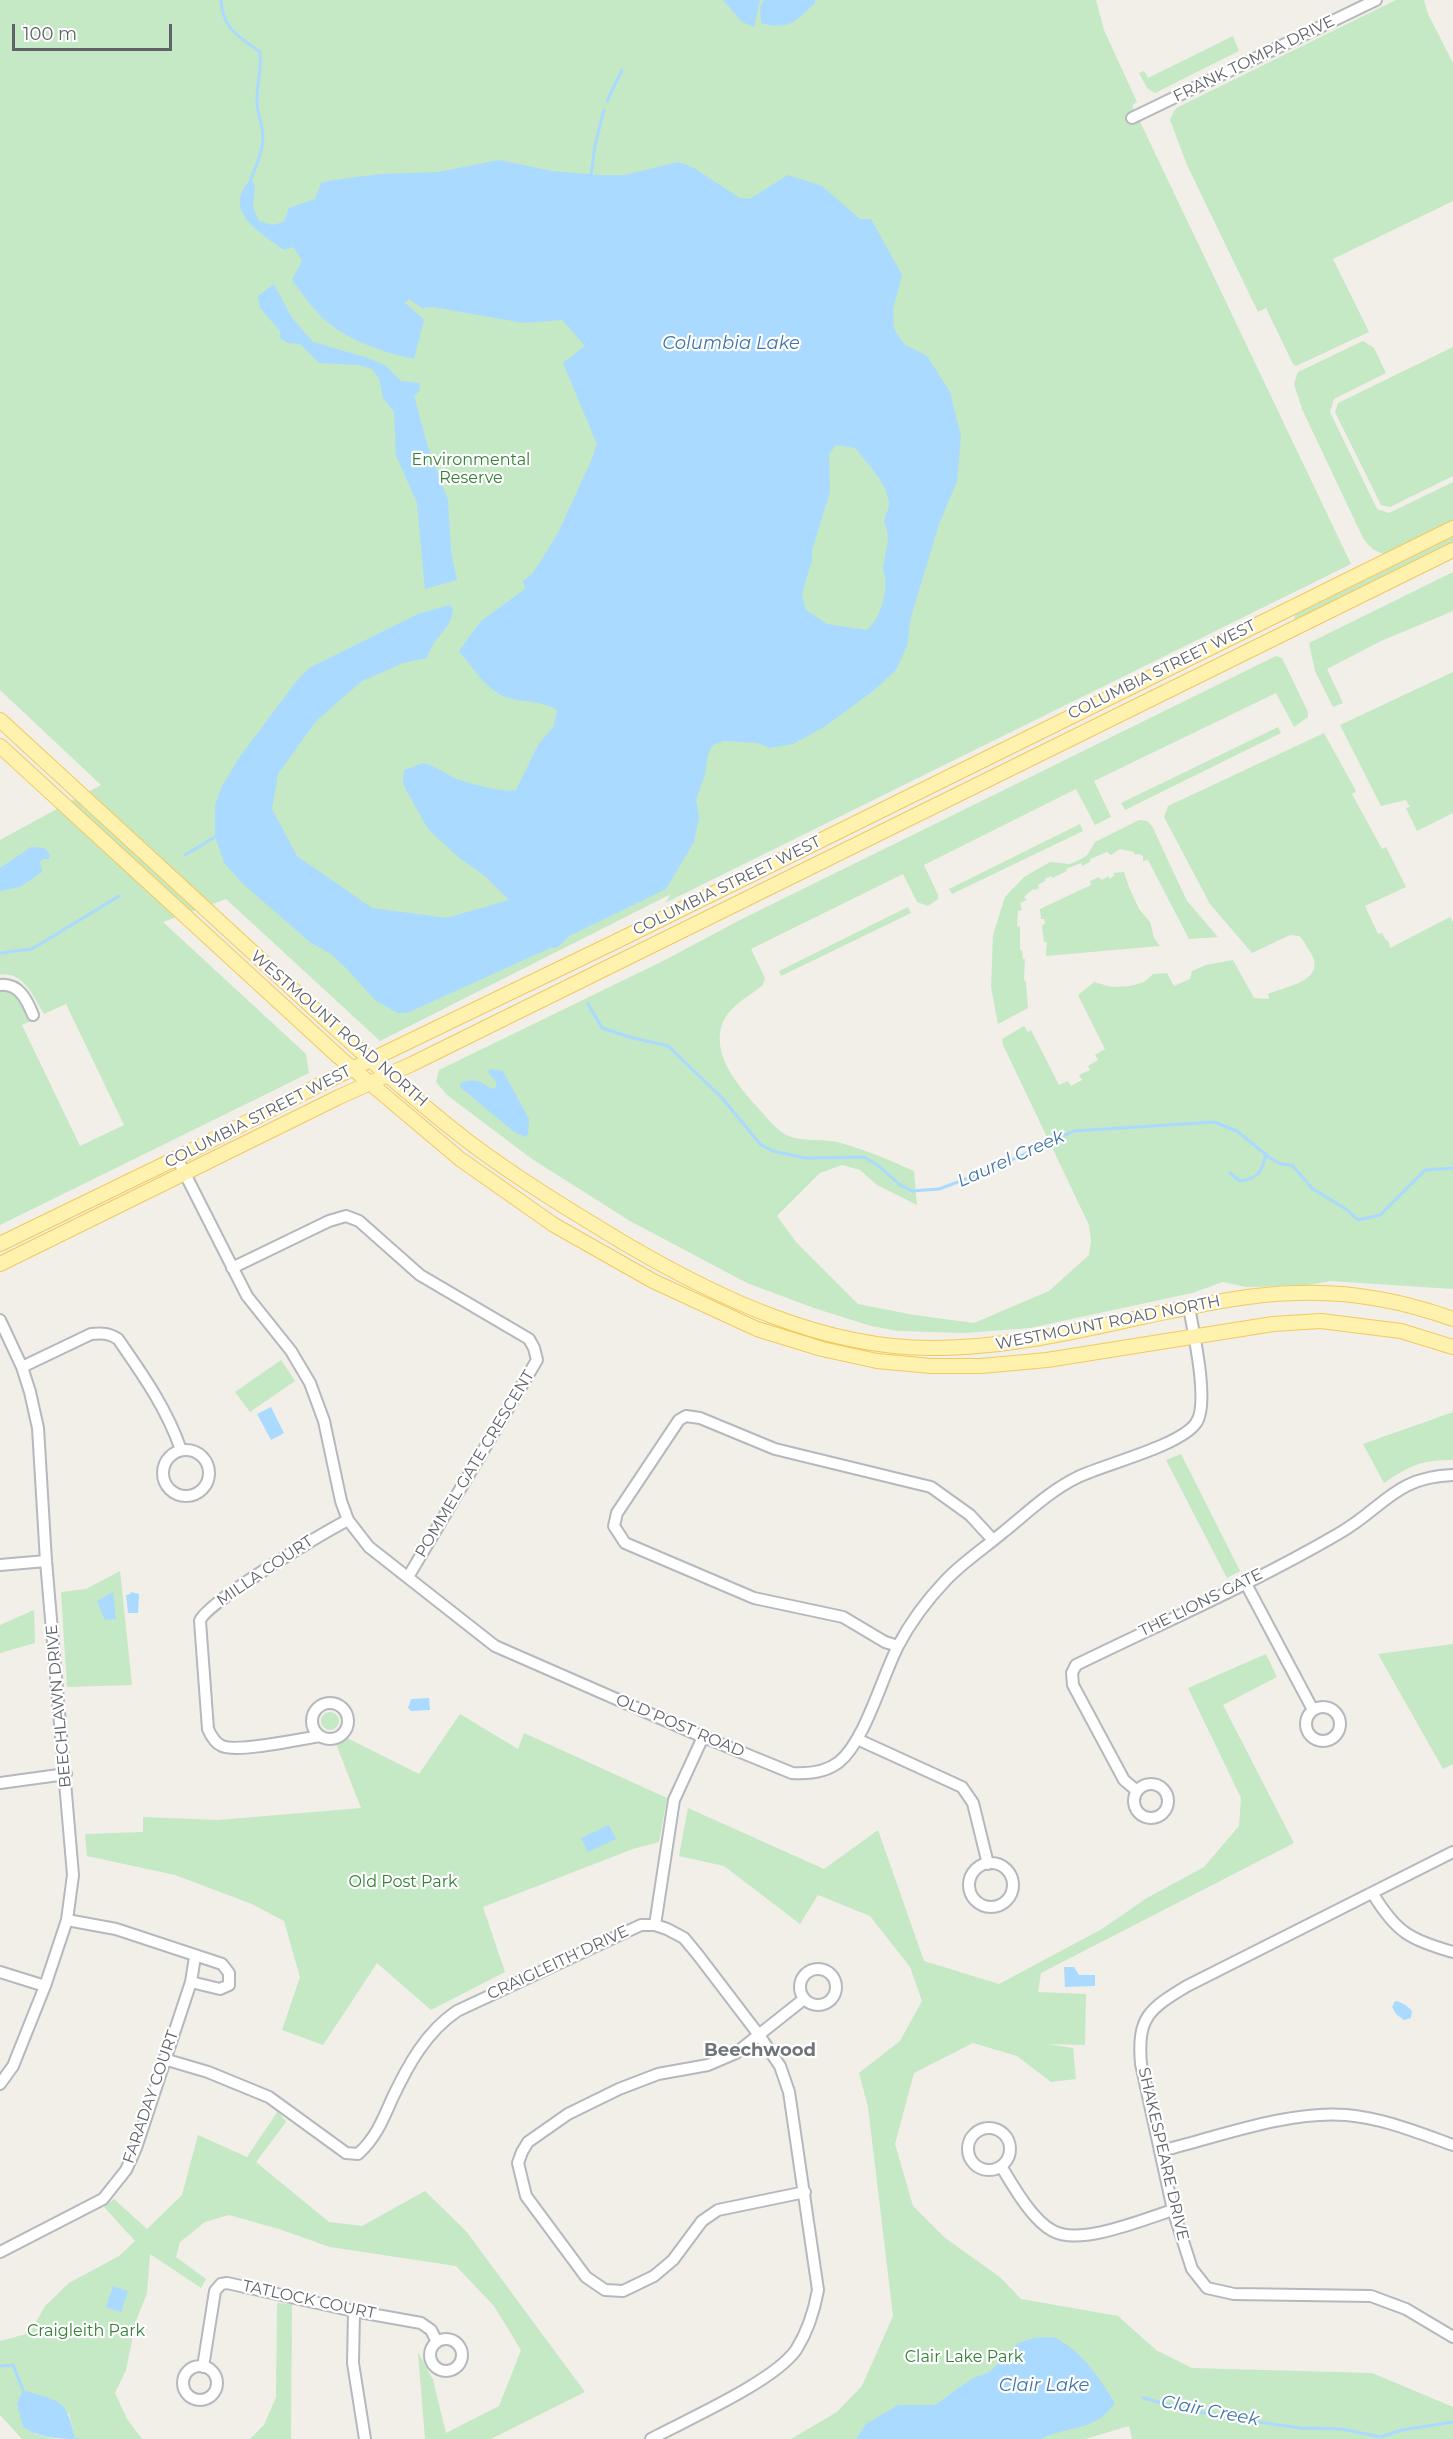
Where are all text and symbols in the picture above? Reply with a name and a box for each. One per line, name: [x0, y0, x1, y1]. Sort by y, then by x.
scale bar: [15, 12, 176, 50]
street label: FRANK TOMPA DRIVE: [1170, 12, 1338, 106]
text: 100 m: [23, 23, 77, 45]
water label: Columbia Lake: [662, 333, 800, 355]
park label: Environmental Reserve: [412, 450, 530, 488]
street label: COLUMBIA STREET WEST: [1065, 616, 1259, 724]
street label: COLUMBIA STREET WEST: [630, 832, 824, 940]
street label: WESTMOUNT ROAD NORTH: [246, 947, 432, 1111]
street label: COLUMBIA STREET WEST: [162, 1062, 354, 1172]
water label: Laurel Creek: [954, 1126, 1068, 1192]
street label: WESTMOUNT ROAD NORTH: [994, 1292, 1222, 1354]
street label: POMMEL GATE CRESCENT: [411, 1367, 539, 1561]
street label: MILLA COURT: [213, 1532, 317, 1610]
street label: THE LIONS GATE: [1136, 1565, 1266, 1641]
street label: BEECHLAWN DRIVE: [42, 1624, 76, 1788]
street label: OLD POST ROAD: [613, 1690, 747, 1762]
park label: Old Post Park: [348, 1872, 458, 1892]
street label: CRAIGLEITH DRIVE: [484, 1922, 632, 2004]
street label: FARADAY COURT: [119, 2028, 183, 2166]
district label: Beechwood: [704, 2040, 816, 2062]
street label: SHAKESPEARE DRIVE: [1134, 2066, 1192, 2242]
street label: TATLOCK COURT: [241, 2276, 377, 2324]
park label: Craigleith Park: [27, 2321, 145, 2341]
park label: Clair Lake Park: [905, 2347, 1023, 2367]
water label: Clair Lake: [999, 2375, 1089, 2397]
water label: Clair Creek: [1159, 2391, 1261, 2431]

